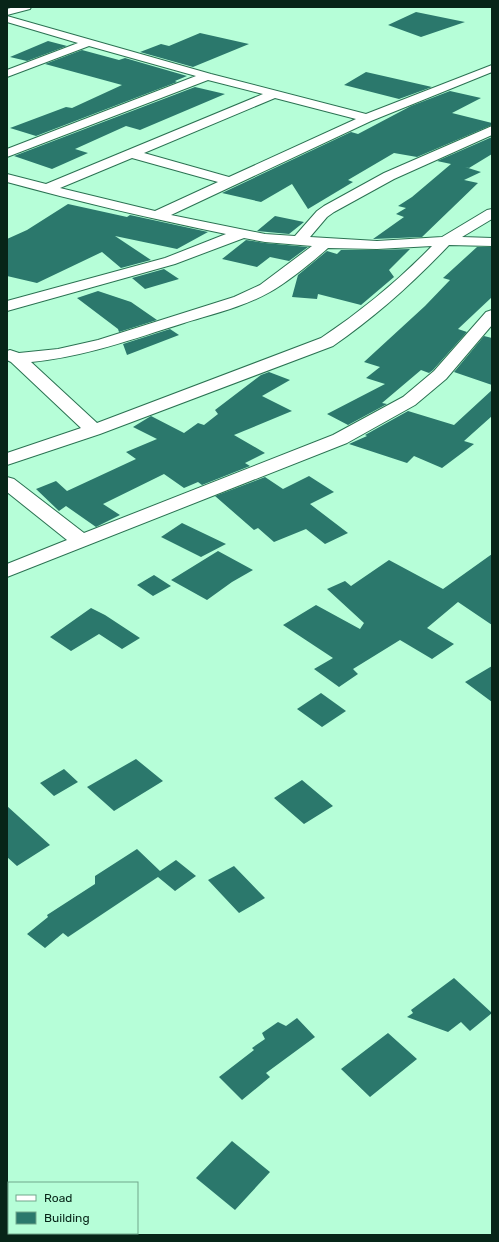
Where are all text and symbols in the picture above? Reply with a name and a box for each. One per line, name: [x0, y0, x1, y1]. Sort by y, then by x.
legend: [8, 1182, 138, 1234]
text: Road: [44, 1191, 72, 1205]
text: Building: [44, 1211, 90, 1225]

